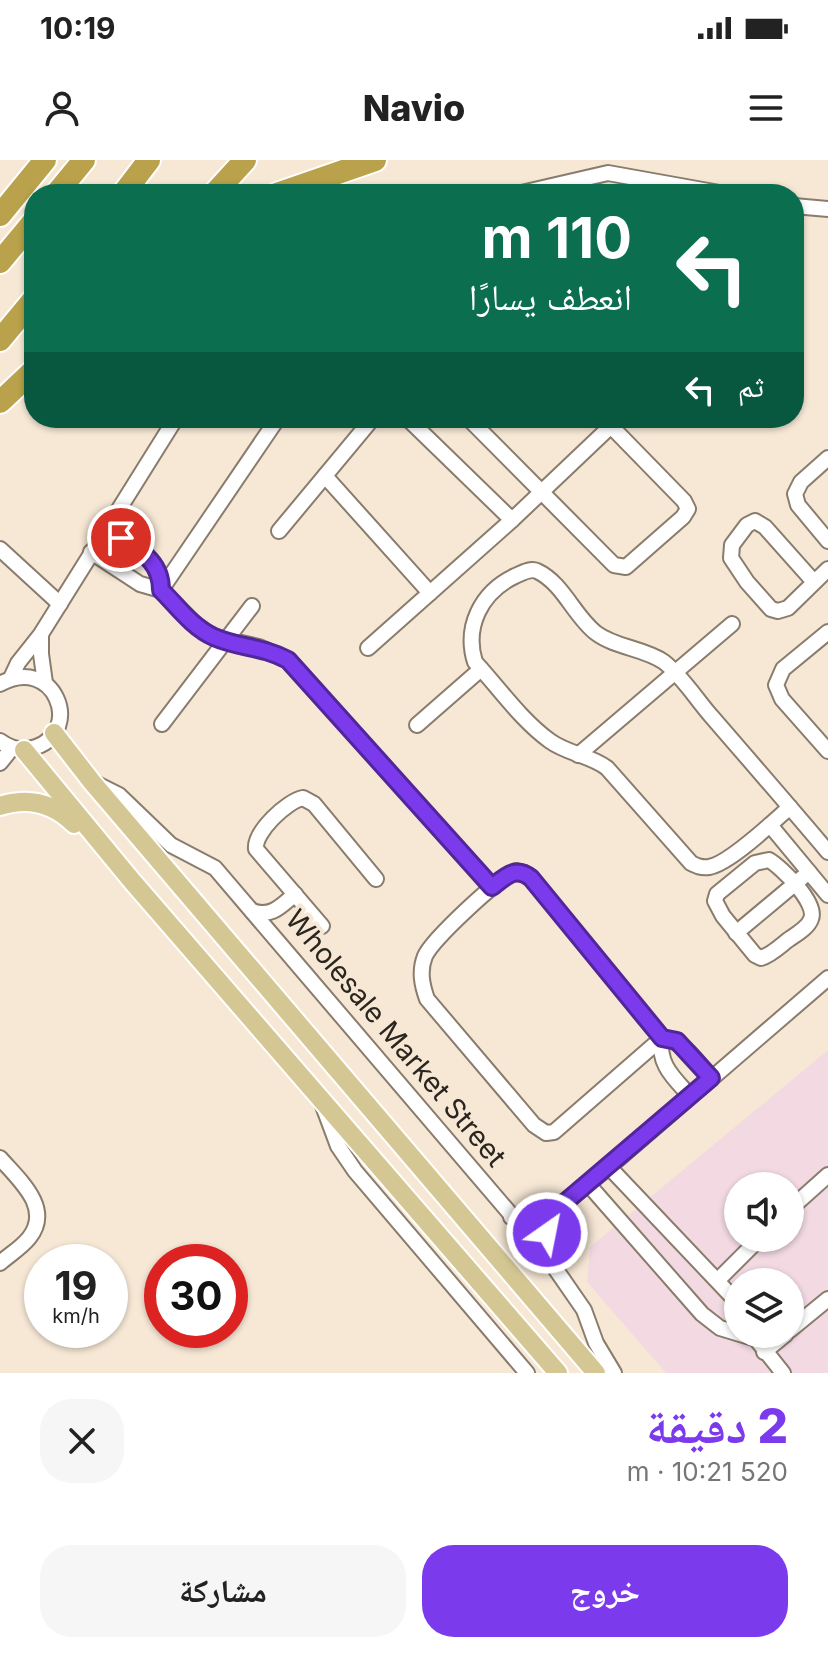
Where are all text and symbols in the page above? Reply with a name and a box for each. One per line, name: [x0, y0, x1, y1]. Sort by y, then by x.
text: 10:19: [40, 10, 116, 46]
icon: person: [40, 86, 84, 130]
text: Navio: [363, 86, 465, 130]
icon: menu: [744, 86, 788, 130]
text: 110 m: [482, 204, 632, 272]
icon: left: [660, 216, 764, 320]
text: انعطف يسارًا: [469, 275, 632, 319]
icon: left: [678, 368, 722, 412]
text: ثم: [738, 368, 764, 404]
pin: [87, 504, 155, 572]
icon: arrive: [99, 516, 143, 560]
street label: Wholesale Market Street: [279, 903, 513, 1173]
map controls: [724, 1172, 804, 1348]
button: sound: [724, 1172, 804, 1252]
position arrow: [505, 1191, 589, 1275]
speed limit sign: 30: [144, 1244, 248, 1348]
text: 19: [54, 1261, 98, 1310]
button: layers: [724, 1268, 804, 1348]
text: km/h: [52, 1304, 100, 1328]
text: 2 دقيقة: [646, 1396, 788, 1455]
button: close: [40, 1399, 124, 1483]
text: 520 m · 10:21: [627, 1456, 788, 1487]
button: مشاركة: [40, 1545, 406, 1637]
button: خروج: [422, 1545, 788, 1637]

